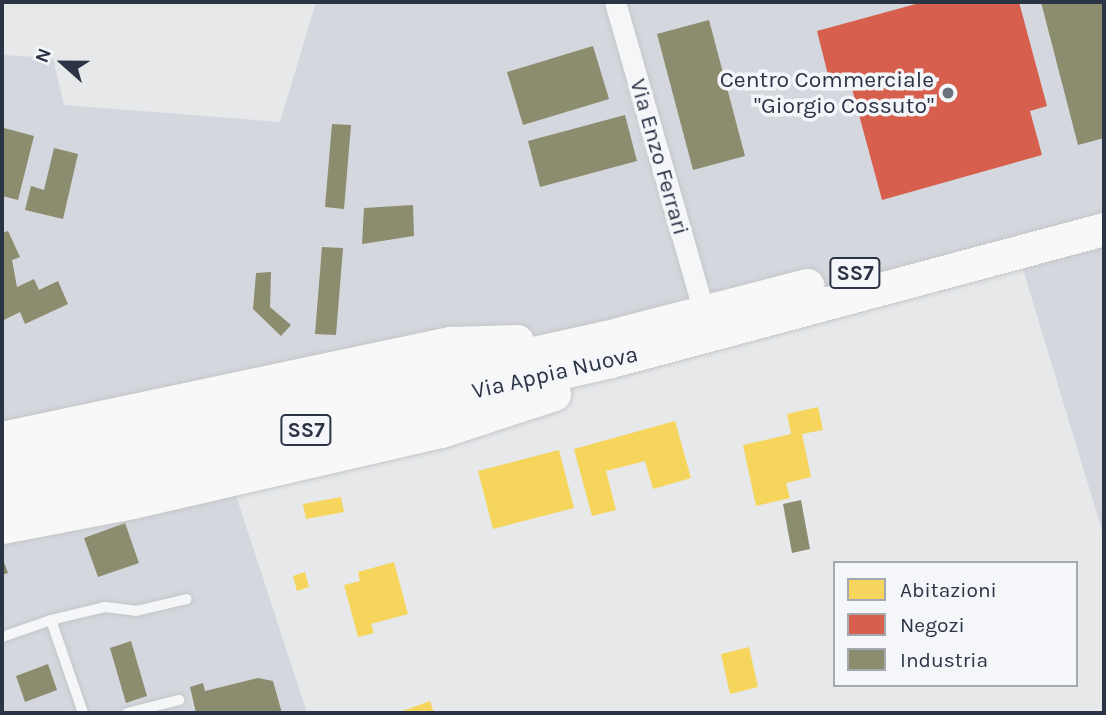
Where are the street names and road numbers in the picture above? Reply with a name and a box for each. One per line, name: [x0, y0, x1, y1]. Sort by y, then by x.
street label: Via Enzo Ferrari: [623, 76, 695, 238]
road number: SS7: [829, 256, 881, 290]
street label: Via Appia Nuova: [469, 340, 641, 406]
road number: SS7: [280, 412, 332, 448]

